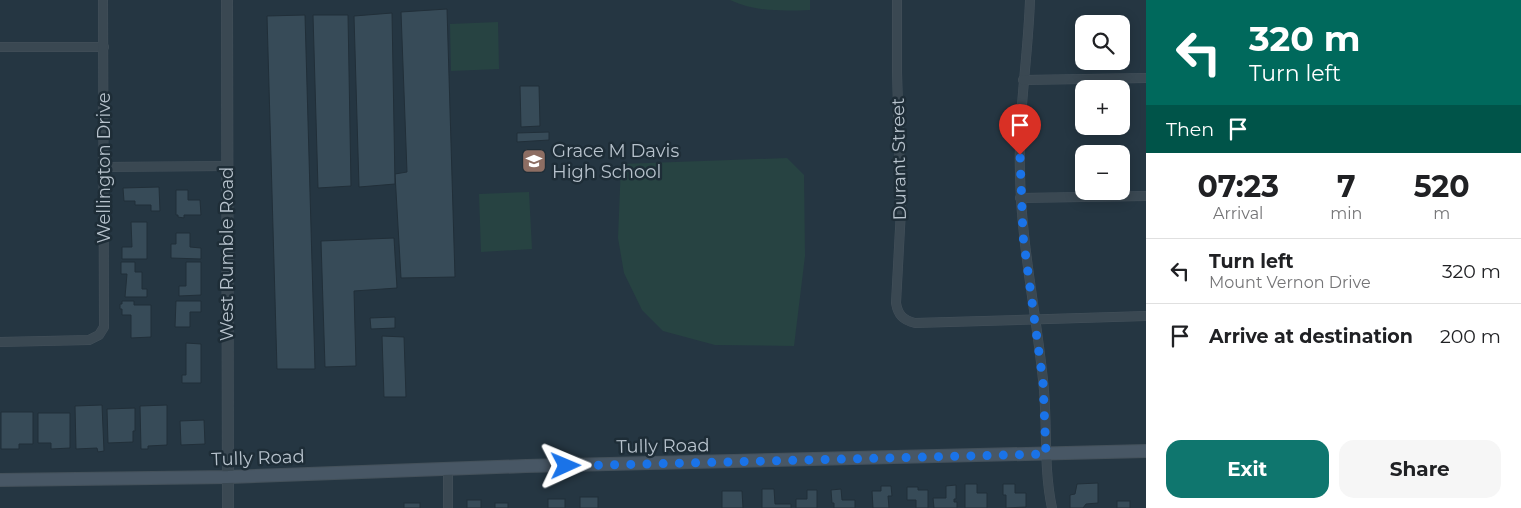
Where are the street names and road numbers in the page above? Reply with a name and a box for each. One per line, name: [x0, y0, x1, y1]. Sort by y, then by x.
street label: Wellington Drive: [93, 92, 115, 244]
street label: Durant Street: [887, 97, 911, 221]
street label: West Rumble Road: [216, 167, 238, 341]
street label: Tully Road: [616, 434, 710, 458]
street label: Tully Road: [211, 445, 305, 471]

